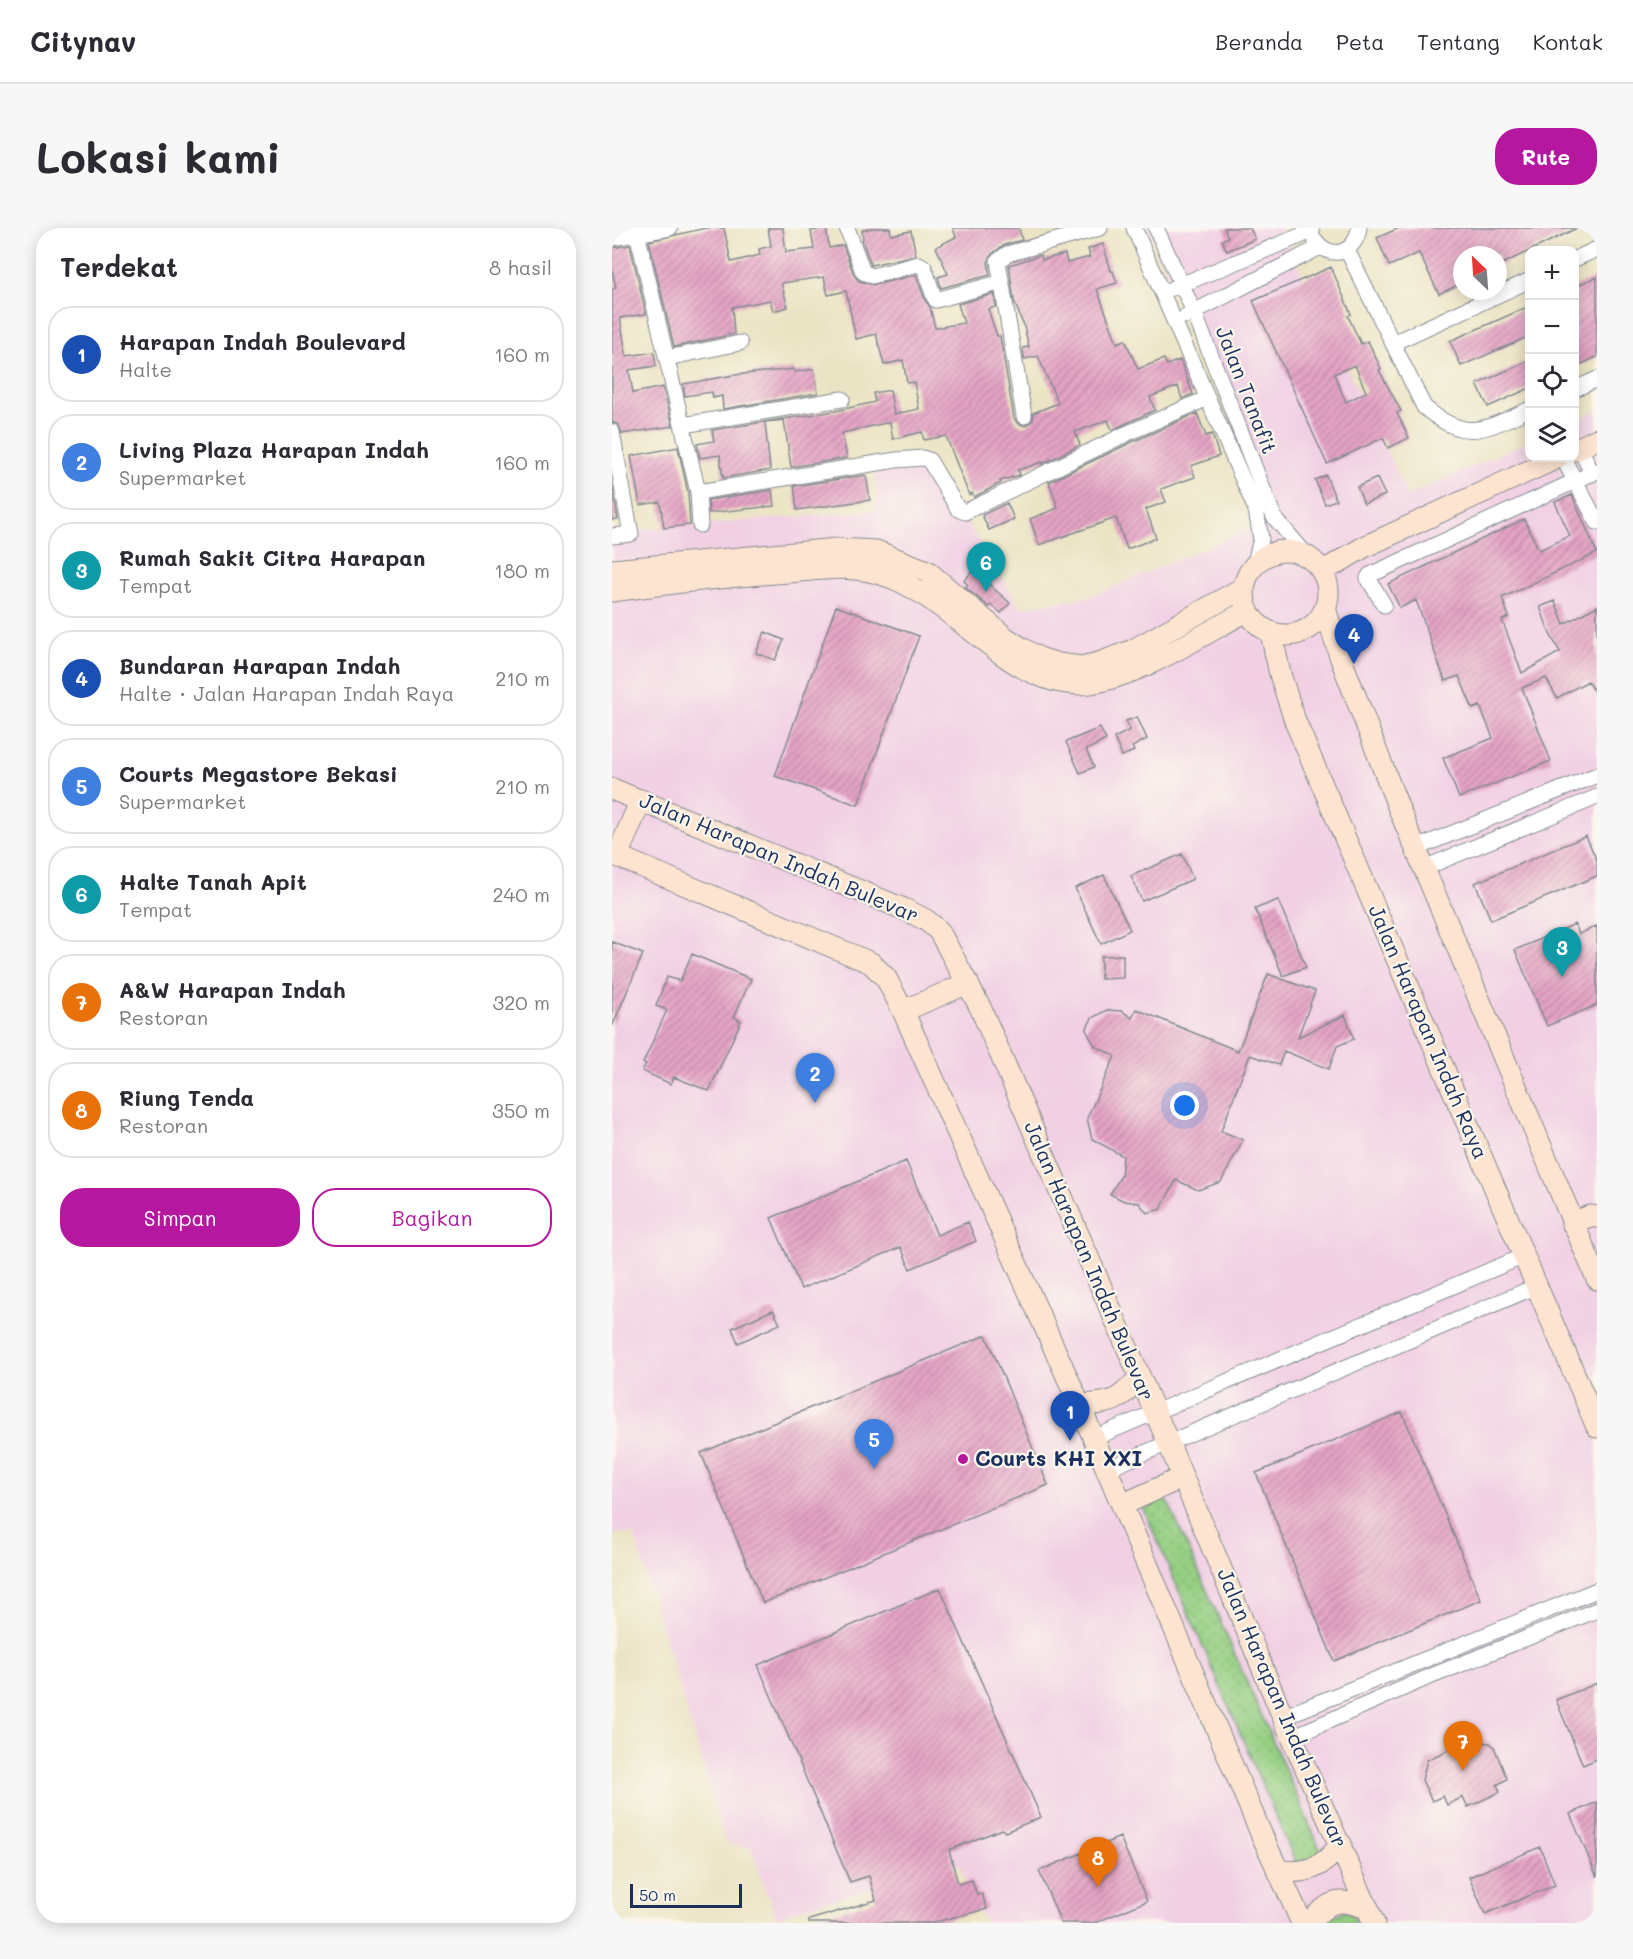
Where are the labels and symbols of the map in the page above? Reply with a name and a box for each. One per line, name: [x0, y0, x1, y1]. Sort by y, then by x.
north arrow: [1453, 246, 1507, 300]
street label: Jalan Tanafit: [1211, 322, 1284, 457]
pin: 6: [966, 542, 1006, 592]
pin: 4: [1334, 614, 1374, 664]
street label: Jalan Harapan Indah Bulevar: [636, 785, 923, 928]
street label: Jalan Harapan Indah Raya: [1363, 900, 1495, 1163]
pin: 3: [1542, 928, 1582, 977]
pin: 2: [796, 1054, 834, 1103]
your location: [1170, 1091, 1199, 1120]
street label: Jalan Harapan Indah Bulevar: [1019, 1117, 1162, 1404]
pin: 1: [1050, 1392, 1090, 1441]
pin: 5: [854, 1420, 894, 1469]
place label: Courts KHI XXI: [975, 1444, 1142, 1471]
marker: Courts KHI XXI: [956, 1452, 970, 1466]
street label: Jalan Harapan Indah Bulevar: [1212, 1564, 1355, 1851]
pin: 7: [1444, 1722, 1482, 1771]
pin: 8: [1078, 1838, 1118, 1887]
scale bar: [630, 1881, 742, 1908]

